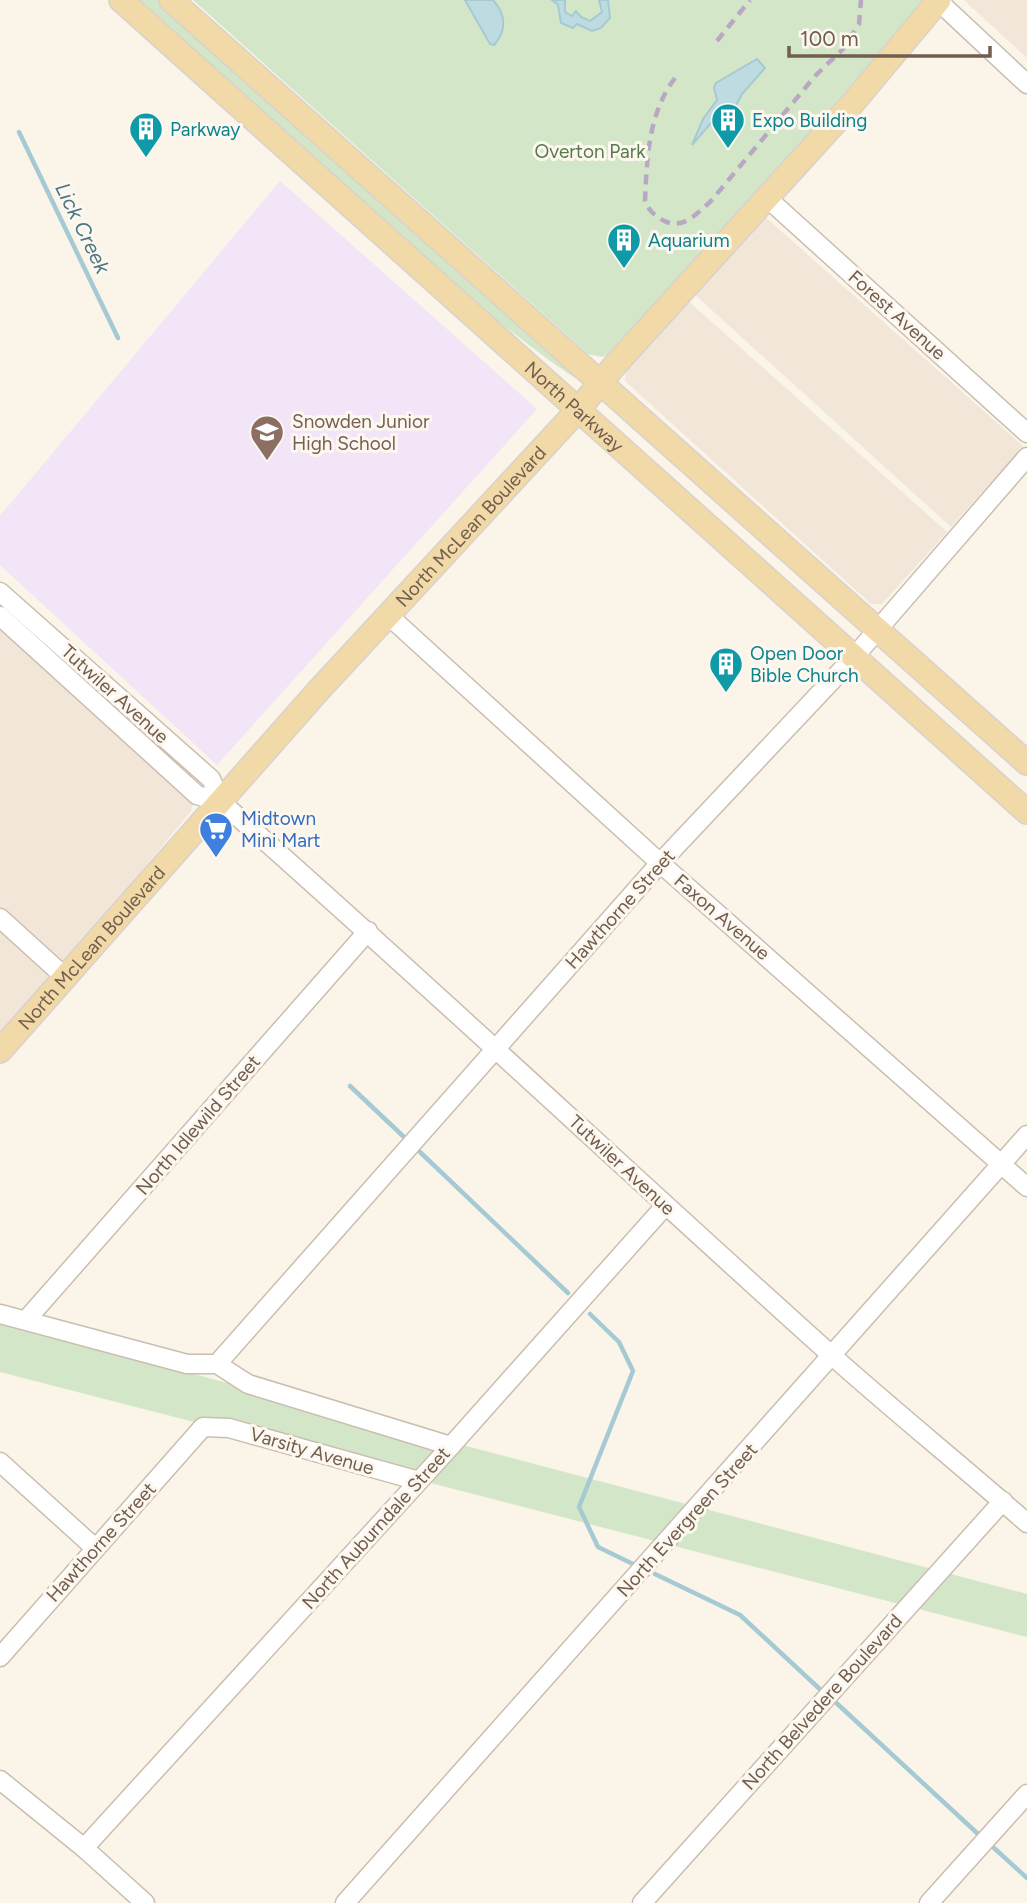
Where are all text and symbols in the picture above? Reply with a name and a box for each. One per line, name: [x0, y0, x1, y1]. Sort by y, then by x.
scale bar: [789, 14, 990, 58]
text: 100 m: [800, 26, 859, 51]
building icon: Expo Building: [709, 101, 747, 150]
place label: Expo Building: [752, 109, 867, 132]
building icon: Parkway: [127, 110, 165, 159]
place label: Parkway: [170, 118, 240, 141]
park label: Overton Park: [535, 140, 646, 163]
water label: Lick Creek: [50, 178, 116, 278]
building icon: Aquarium: [605, 221, 643, 270]
place label: Aquarium: [648, 229, 730, 252]
street label: Forest Avenue: [844, 265, 950, 365]
street label: North Parkway: [520, 356, 629, 457]
place label: Snowden Junior High School: [292, 410, 430, 455]
school or university icon: Snowden Junior High School: [248, 413, 286, 462]
street label: North McLean Boulevard: [391, 441, 551, 611]
street label: Tutwiler Avenue: [57, 640, 173, 748]
place label: Open Door Bible Church: [750, 642, 859, 687]
building icon: Open Door Bible Church: [707, 645, 745, 694]
place label: Midtown Mini Mart: [241, 807, 321, 852]
supermarket icon: Midtown Mini Mart: [197, 810, 235, 859]
street label: Hawthorne Street: [560, 845, 680, 973]
street label: North McLean Boulevard: [13, 861, 170, 1034]
street label: Faxon Avenue: [669, 869, 775, 965]
street label: North Idlewild Street: [131, 1050, 265, 1200]
street label: Tutwiler Avenue: [564, 1110, 680, 1220]
street label: Varsity Avenue: [247, 1422, 377, 1480]
street label: North Evergreen Street: [612, 1438, 762, 1602]
street label: North Auburndale Street: [297, 1442, 455, 1614]
street label: Hawthorne Street: [41, 1478, 161, 1606]
street label: North Belvedere Boulevard: [737, 1609, 907, 1795]

